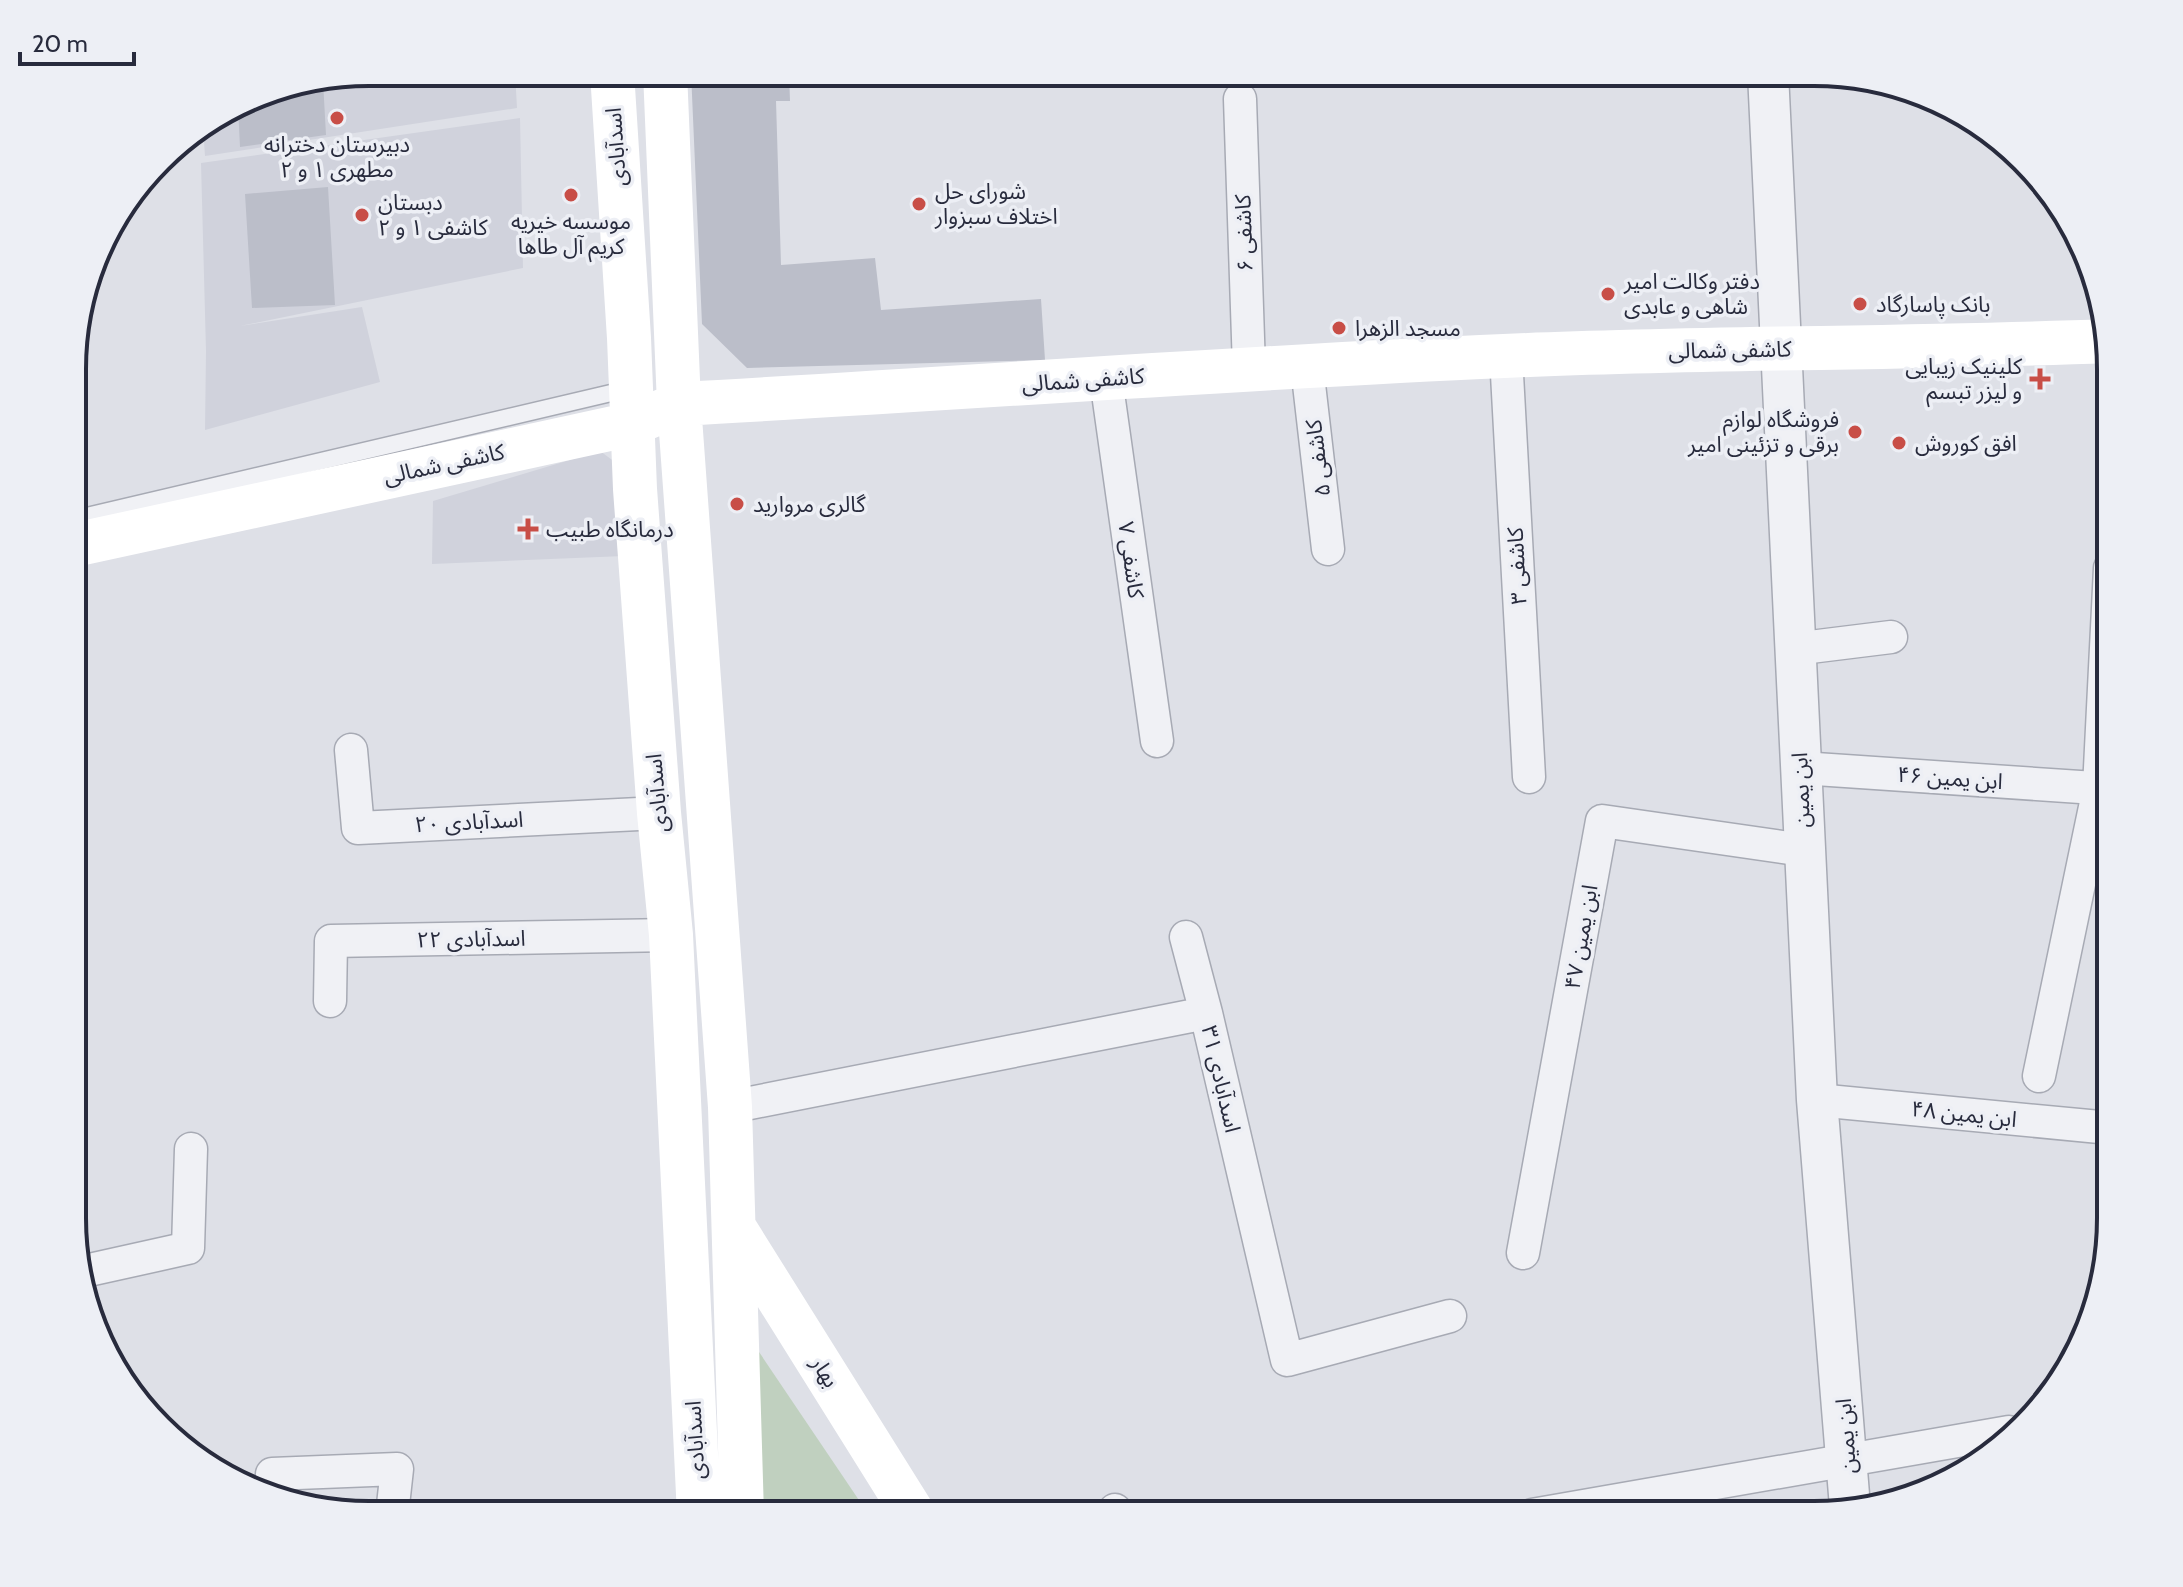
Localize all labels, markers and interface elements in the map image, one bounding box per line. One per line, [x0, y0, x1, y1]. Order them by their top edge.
scale bar [20, 16, 134, 66]
text: 20 m [32, 29, 88, 58]
street label: اسدآبادی [600, 107, 632, 187]
marker: دبیرستان دخترانه مطهری ۱ و ۲ [328, 109, 346, 127]
place label: دبیرستان دخترانه مطهری ۱ و ۲ [264, 131, 410, 183]
place label: شورای حل اختلاف سبزوار [934, 178, 1058, 230]
marker: موسسه خیریه کریم آل طاها [562, 186, 580, 204]
place label: دبستان کاشفی ۱ و ۲ [378, 189, 489, 241]
street label: کاشفی ۶ [1229, 193, 1259, 272]
marker: شورای حل اختلاف سبزوار [910, 195, 928, 213]
marker: دبستان کاشفی ۱ و ۲ [353, 206, 371, 224]
place label: موسسه خیریه کریم آل طاها [511, 208, 631, 263]
place label: دفتر وکالت امیر شاهی و عابدی [1623, 268, 1760, 320]
marker: دفتر وکالت امیر شاهی و عابدی [1599, 285, 1617, 303]
place label: بانک پاسارگاد [1876, 291, 1990, 319]
marker: بانک پاسارگاد [1851, 295, 1869, 313]
place label: مسجد الزهرا [1355, 315, 1461, 342]
marker: مسجد الزهرا [1330, 319, 1348, 337]
street label: کاشفی شمالی [1668, 335, 1793, 365]
place label: کلینیک زیبایی و لیزر تبسم [1905, 353, 2023, 408]
street label: کاشفی شمالی [1021, 362, 1146, 398]
marker: کلینیک زیبایی و لیزر تبسم [2029, 368, 2051, 390]
place label: فروشگاه لوازم برقی و تزئینی امیر [1687, 406, 1839, 458]
street label: کاشفی ۵ [1300, 417, 1336, 498]
marker: فروشگاه لوازم برقی و تزئینی امیر [1846, 423, 1864, 441]
place label: افق کوروش [1915, 430, 2017, 457]
marker: افق کوروش [1890, 434, 1908, 452]
street label: کاشفی شمالی [381, 438, 508, 490]
place label: گالری مروارید [753, 491, 867, 518]
marker: گالری مروارید [728, 495, 746, 513]
place label: درمانگاه طبیب [546, 516, 674, 543]
marker: درمانگاه طبیب [517, 518, 539, 540]
street label: کاشفی ۷ [1112, 520, 1150, 601]
street label: کاشفی ۳ [1501, 526, 1533, 605]
street label: ابن یمین [1786, 752, 1816, 828]
street label: اسدآبادی [640, 753, 674, 833]
street label: ابن یمین ۴۶ [1896, 761, 2004, 795]
street label: اسدآبادی ۲۰ [414, 806, 524, 838]
street label: ابن یمین ۴۷ [1559, 883, 1603, 991]
street label: اسدآبادی ۲۲ [416, 925, 526, 953]
street label: اسدآبادی ۳۱ [1196, 1023, 1246, 1135]
street label: ابن یمین ۴۸ [1910, 1095, 2018, 1133]
street label: بهار [805, 1351, 845, 1393]
street label: ابن یمین [1830, 1397, 1862, 1475]
street label: اسدآبادی [679, 1400, 711, 1480]

